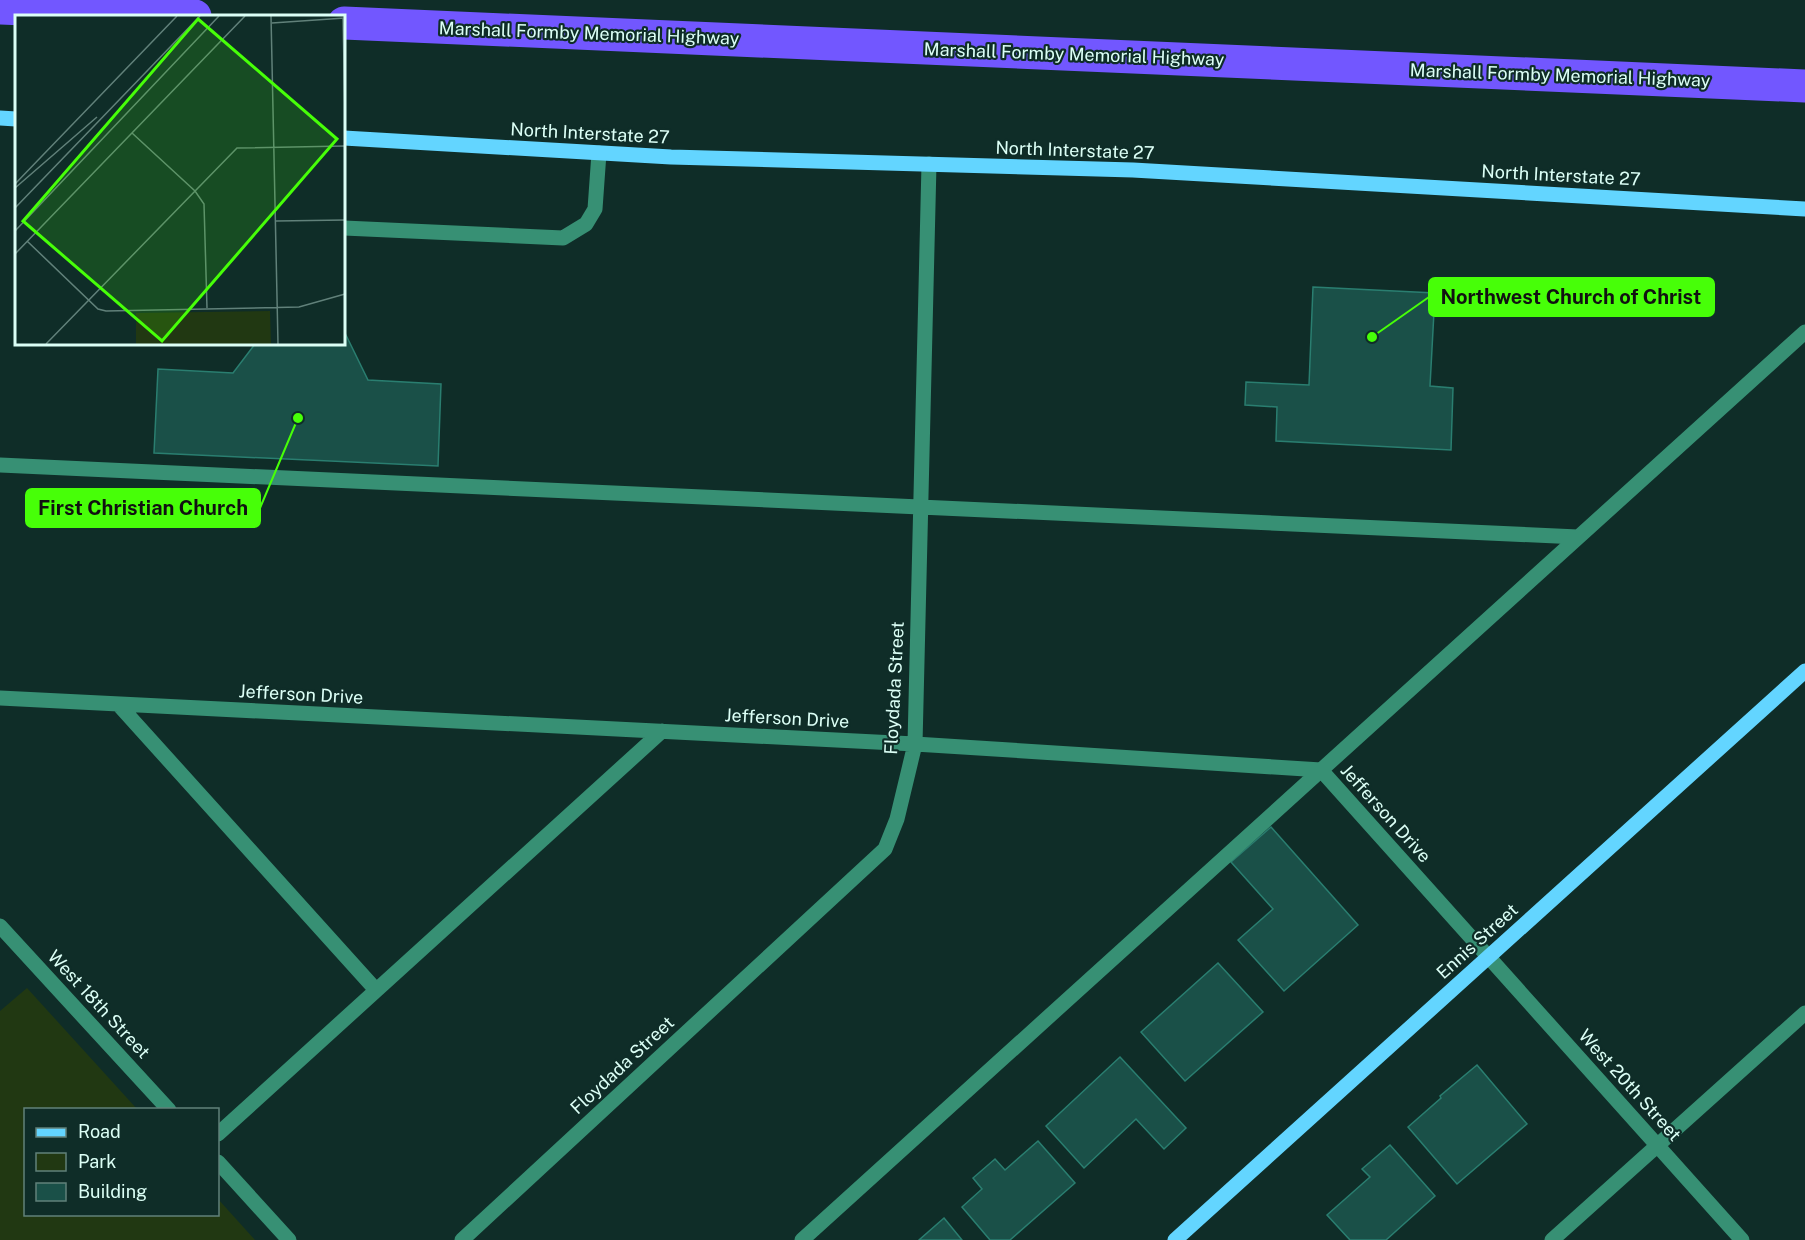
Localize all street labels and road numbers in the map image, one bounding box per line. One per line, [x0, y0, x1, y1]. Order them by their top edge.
street label: Marshall Formby Memorial Highway [438, 17, 740, 49]
street label: Marshall Formby Memorial Highway [923, 38, 1225, 70]
street label: Marshall Formby Memorial Highway [1409, 59, 1711, 91]
street label: North Interstate 27 [510, 118, 670, 148]
street label: North Interstate 27 [995, 137, 1155, 163]
street label: North Interstate 27 [1481, 160, 1641, 190]
street label: Floydada Street [880, 621, 908, 755]
street label: Jefferson Drive [238, 680, 364, 708]
street label: Jefferson Drive [724, 704, 850, 732]
street label: Jefferson Drive [1336, 760, 1436, 866]
street label: Ennis Street [1432, 899, 1522, 983]
street label: West 18th Street [44, 946, 154, 1062]
street label: Floydada Street [566, 1012, 678, 1118]
street label: West 20th Street [1574, 1025, 1686, 1145]

